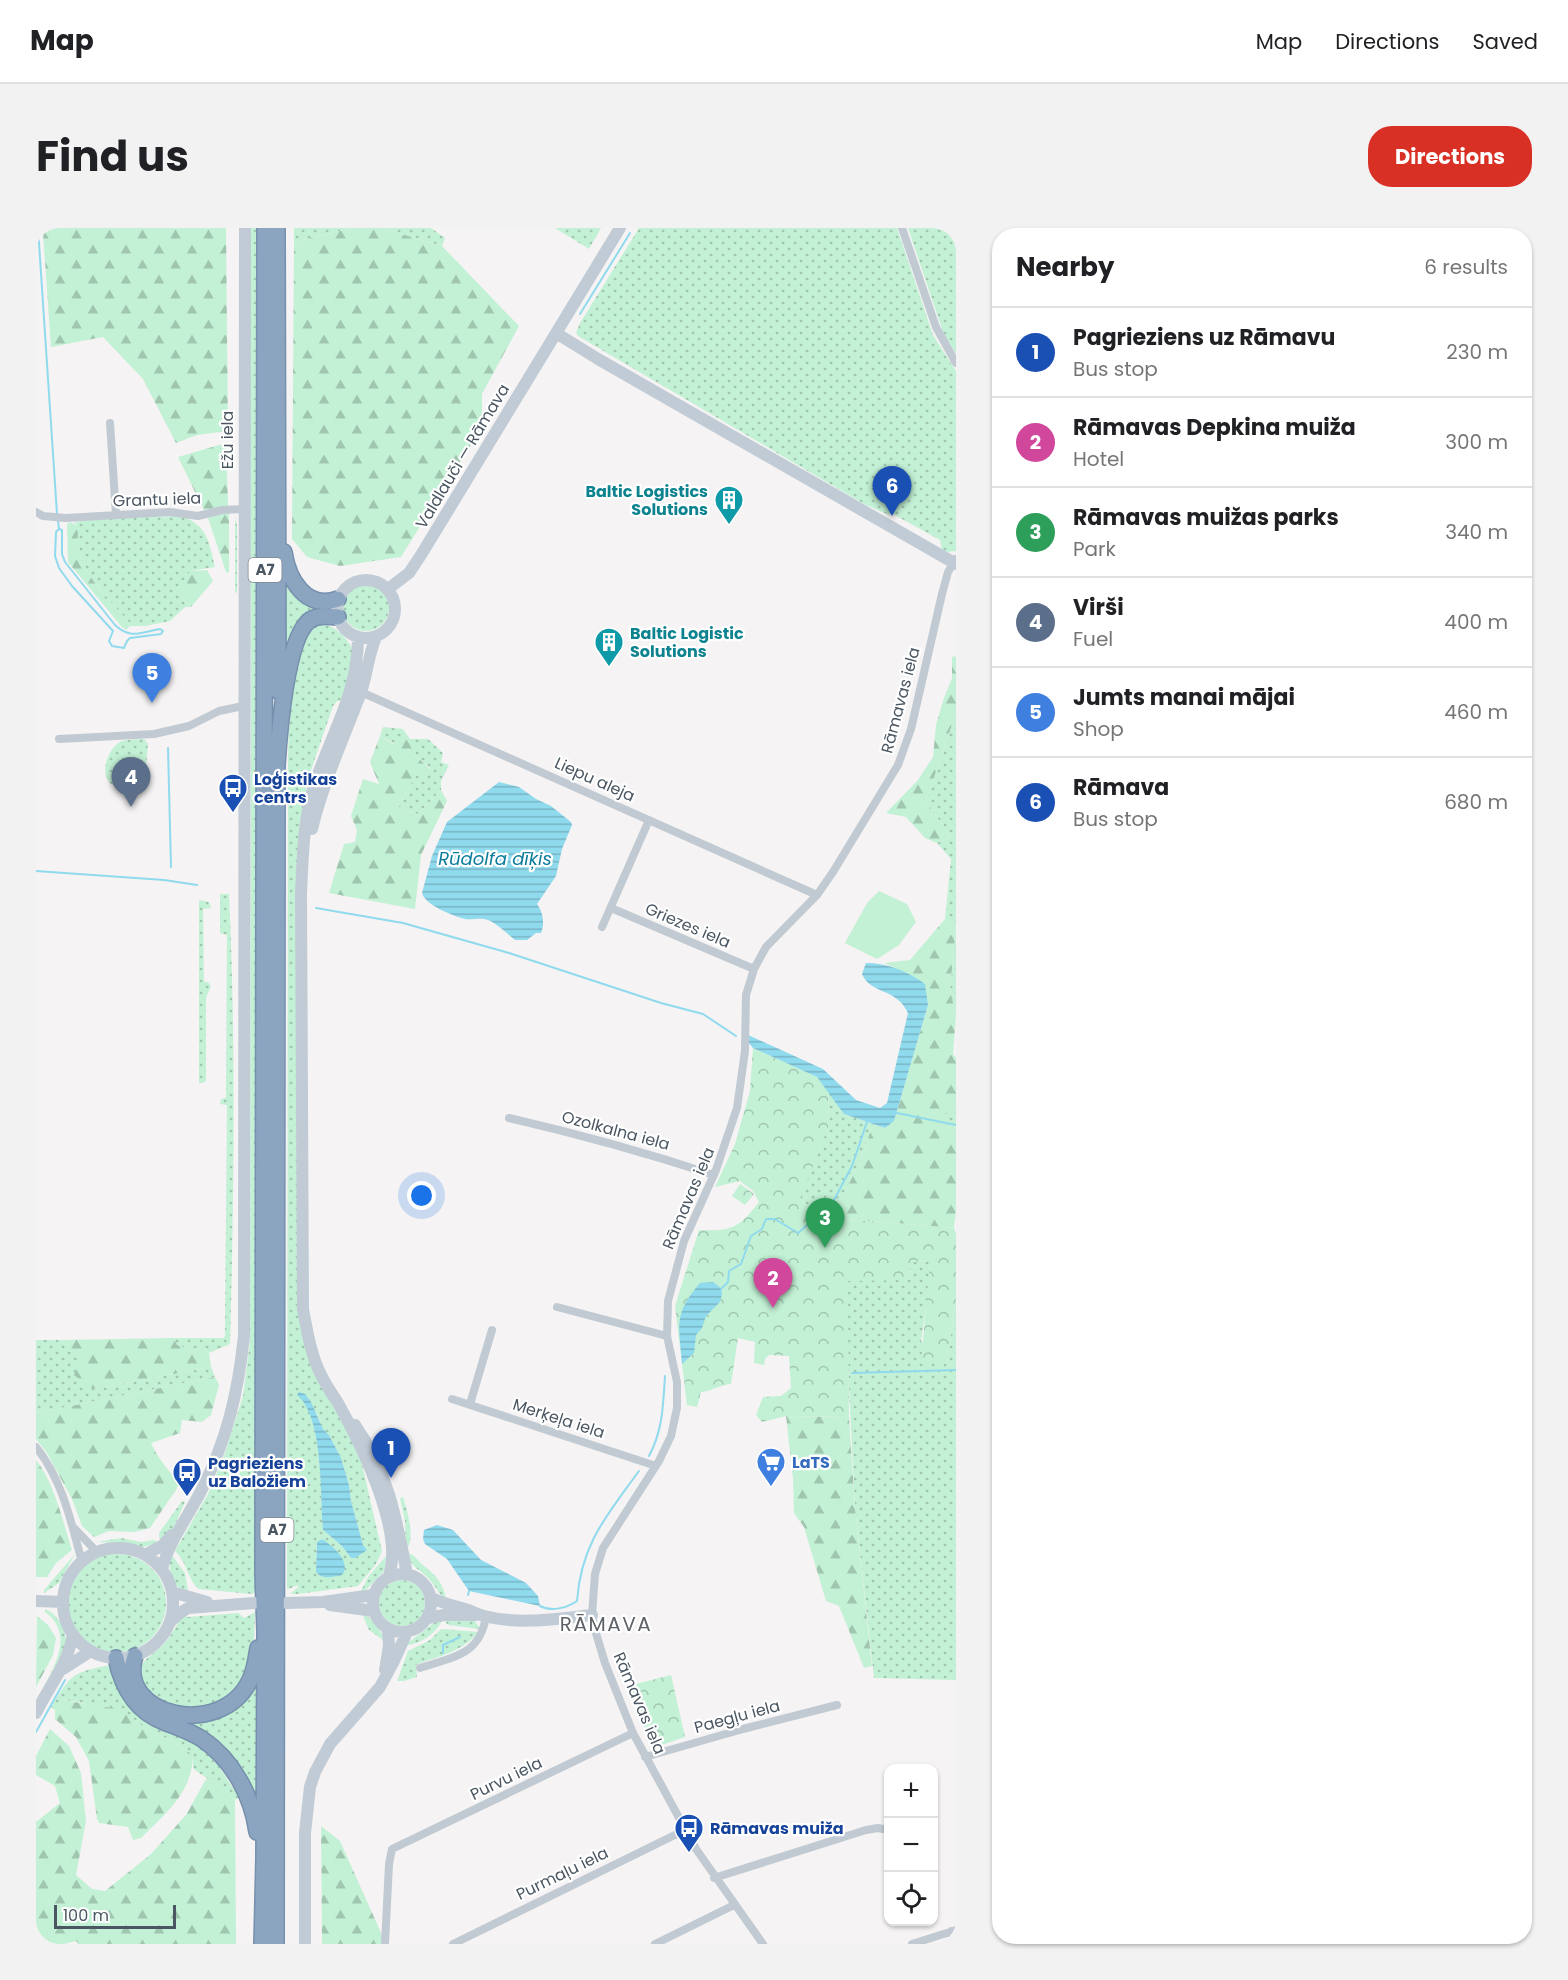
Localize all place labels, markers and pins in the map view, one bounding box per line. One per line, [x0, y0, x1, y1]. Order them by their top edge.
pin: 6 [872, 466, 912, 516]
place label: Baltic Logistics Solutions [585, 480, 708, 521]
building icon: Baltic Logistics Solutions [713, 484, 745, 526]
place label: Baltic Logistic Solutions [630, 622, 744, 663]
building icon: Baltic Logistic Solutions [593, 626, 625, 668]
pin: 5 [132, 654, 172, 703]
pin: 4 [112, 758, 151, 807]
place label: Loģistikas centrs [254, 768, 337, 809]
bus stop icon: Loģistikas centrs [217, 772, 249, 814]
pin: 3 [806, 1198, 844, 1248]
pin: 2 [754, 1258, 792, 1308]
pin: 1 [372, 1428, 410, 1478]
supermarket icon: LaTS [755, 1446, 787, 1488]
place label: LaTS [792, 1451, 830, 1474]
place label: Pagrieziens uz Baložiem [208, 1452, 306, 1493]
bus stop icon: Pagrieziens uz Baložiem [171, 1456, 203, 1498]
bus stop icon: Rāmavas muiža [673, 1812, 705, 1854]
place label: Rāmavas muiža [710, 1817, 844, 1840]

